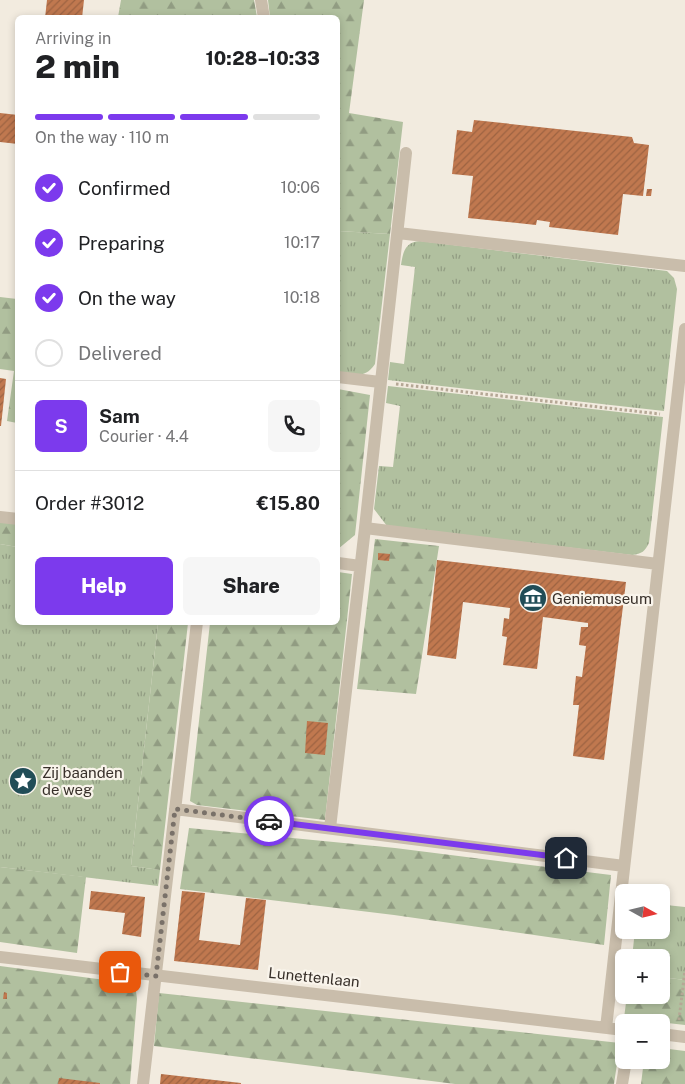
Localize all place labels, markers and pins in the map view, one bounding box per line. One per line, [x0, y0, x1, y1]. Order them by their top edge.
museum icon: Geniemuseum [518, 583, 548, 613]
place label: Geniemuseum [552, 590, 652, 607]
place label: Zij baanden de weg [42, 764, 123, 798]
place icon: Zij baanden de weg [8, 766, 38, 796]
pin [545, 837, 587, 879]
pin [99, 951, 141, 993]

